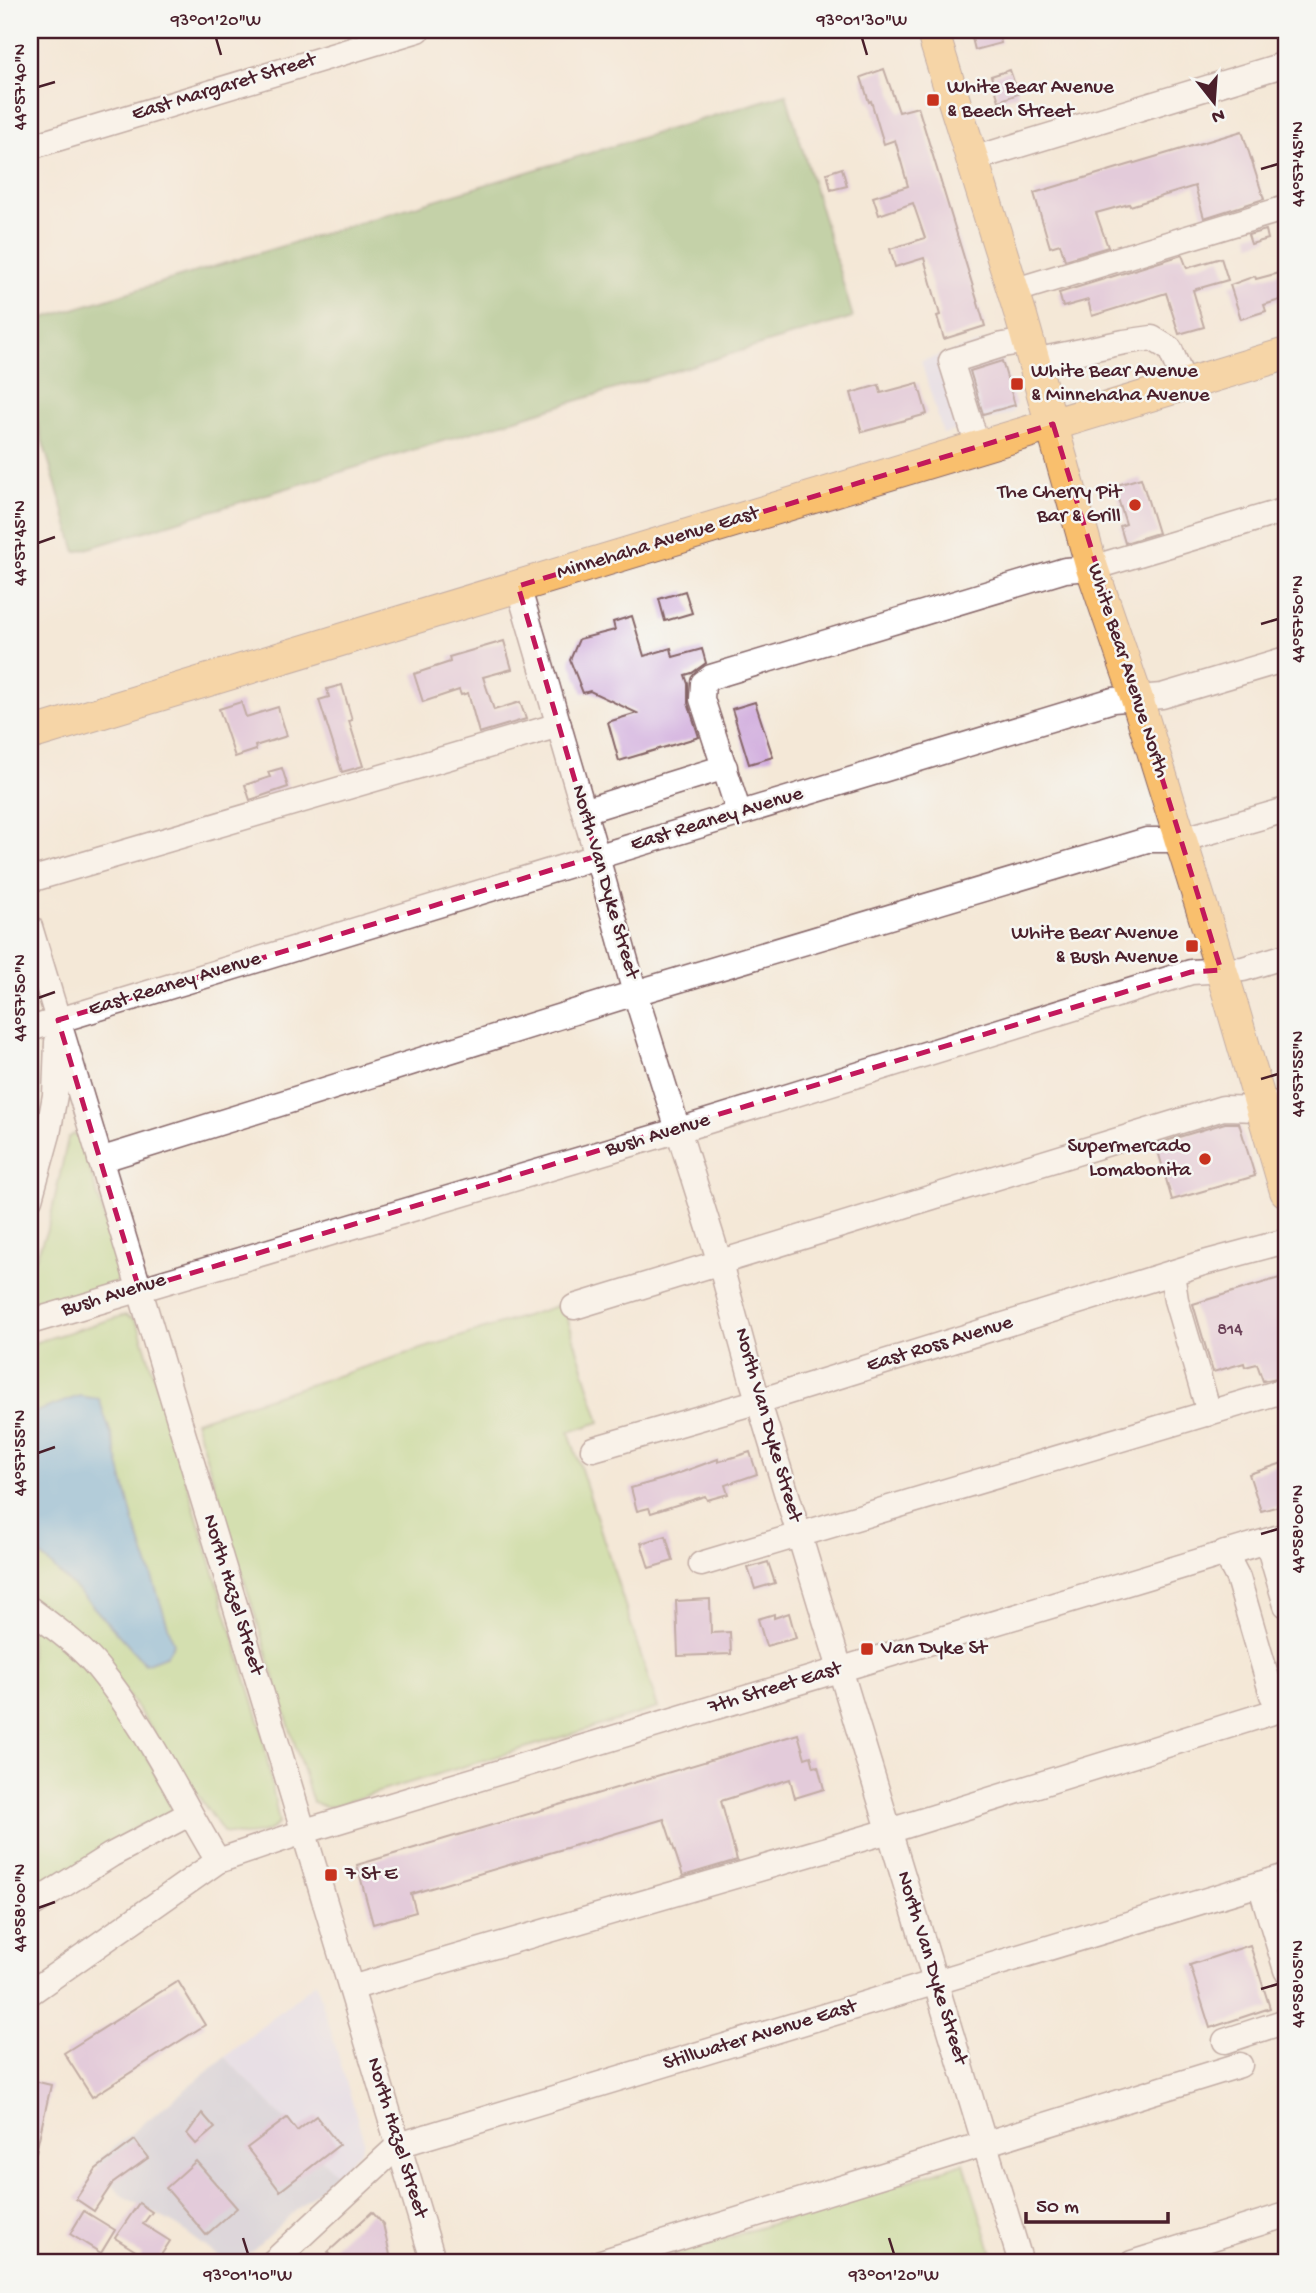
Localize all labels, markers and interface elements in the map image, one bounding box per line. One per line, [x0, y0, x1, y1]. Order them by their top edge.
text: 93°01'20"W [170, 11, 261, 32]
text: 93°01'30"W [816, 11, 907, 32]
text: 44°57'40"N [11, 44, 32, 130]
street label: East Margaret Street [129, 47, 321, 128]
north arrow [1180, 66, 1250, 136]
place label: White Bear Avenue & Beech Street [947, 76, 1115, 125]
marker: White Bear Avenue & Beech Street [925, 92, 941, 108]
text: N [1209, 102, 1227, 128]
text: 44°57'45"N [1289, 121, 1310, 207]
place label: White Bear Avenue & Minnehaha Avenue [1031, 360, 1211, 409]
marker: White Bear Avenue & Minnehaha Avenue [1009, 376, 1025, 392]
place label: The Cherry Pit Bar & Grill [996, 481, 1123, 530]
marker: The Cherry Pit Bar & Grill [1127, 497, 1143, 513]
text: 44°57'45"N [11, 500, 32, 586]
street label: Minnehaha Avenue East [554, 501, 764, 587]
street label: White Bear Avenue North [1081, 561, 1173, 781]
text: 44°57'50"N [1289, 575, 1310, 663]
street label: North Van Dyke Street [564, 782, 644, 984]
street label: East Reaney Avenue [628, 782, 807, 858]
place label: White Bear Avenue & Bush Avenue [1011, 922, 1179, 971]
marker: White Bear Avenue & Bush Avenue [1184, 938, 1200, 954]
street label: East Reaney Avenue [86, 947, 265, 1023]
text: 44°57'50"N [11, 954, 32, 1042]
text: 44°57'55"N [1289, 1031, 1310, 1117]
street label: Bush Avenue [602, 1108, 714, 1164]
place label: Supermercado Lomabonita [1068, 1135, 1192, 1184]
marker: Supermercado Lomabonita [1197, 1151, 1213, 1167]
street label: Bush Avenue [58, 1268, 170, 1324]
street label: East Ross Avenue [864, 1311, 1017, 1379]
house number: 814 [1217, 1320, 1243, 1341]
street label: North Van Dyke Street [727, 1325, 807, 1527]
text: 44°57'55"N [11, 1410, 32, 1496]
text: 44°58'00"N [1289, 1485, 1310, 1573]
street label: North Hazel Street [196, 1512, 269, 1680]
place label: Van Dyke St [880, 1637, 989, 1662]
marker: Van Dyke St [859, 1641, 875, 1657]
street label: 7th Street East [705, 1656, 847, 1721]
place label: 7 St E [344, 1863, 398, 1888]
text: 44°58'00"N [11, 1864, 32, 1952]
marker: 7 St E [323, 1867, 339, 1883]
street label: North Van Dyke Street [890, 1869, 973, 2070]
text: 44°58'05"N [1289, 1940, 1310, 2028]
street label: Stillwater Avenue East [660, 1994, 862, 2077]
street label: North Hazel Street [360, 2055, 433, 2223]
scale bar [1026, 2181, 1167, 2225]
text: 50 m [1036, 2196, 1079, 2221]
text: 93°01'10"W [203, 2266, 292, 2287]
text: 93°01'20"W [848, 2266, 939, 2287]

